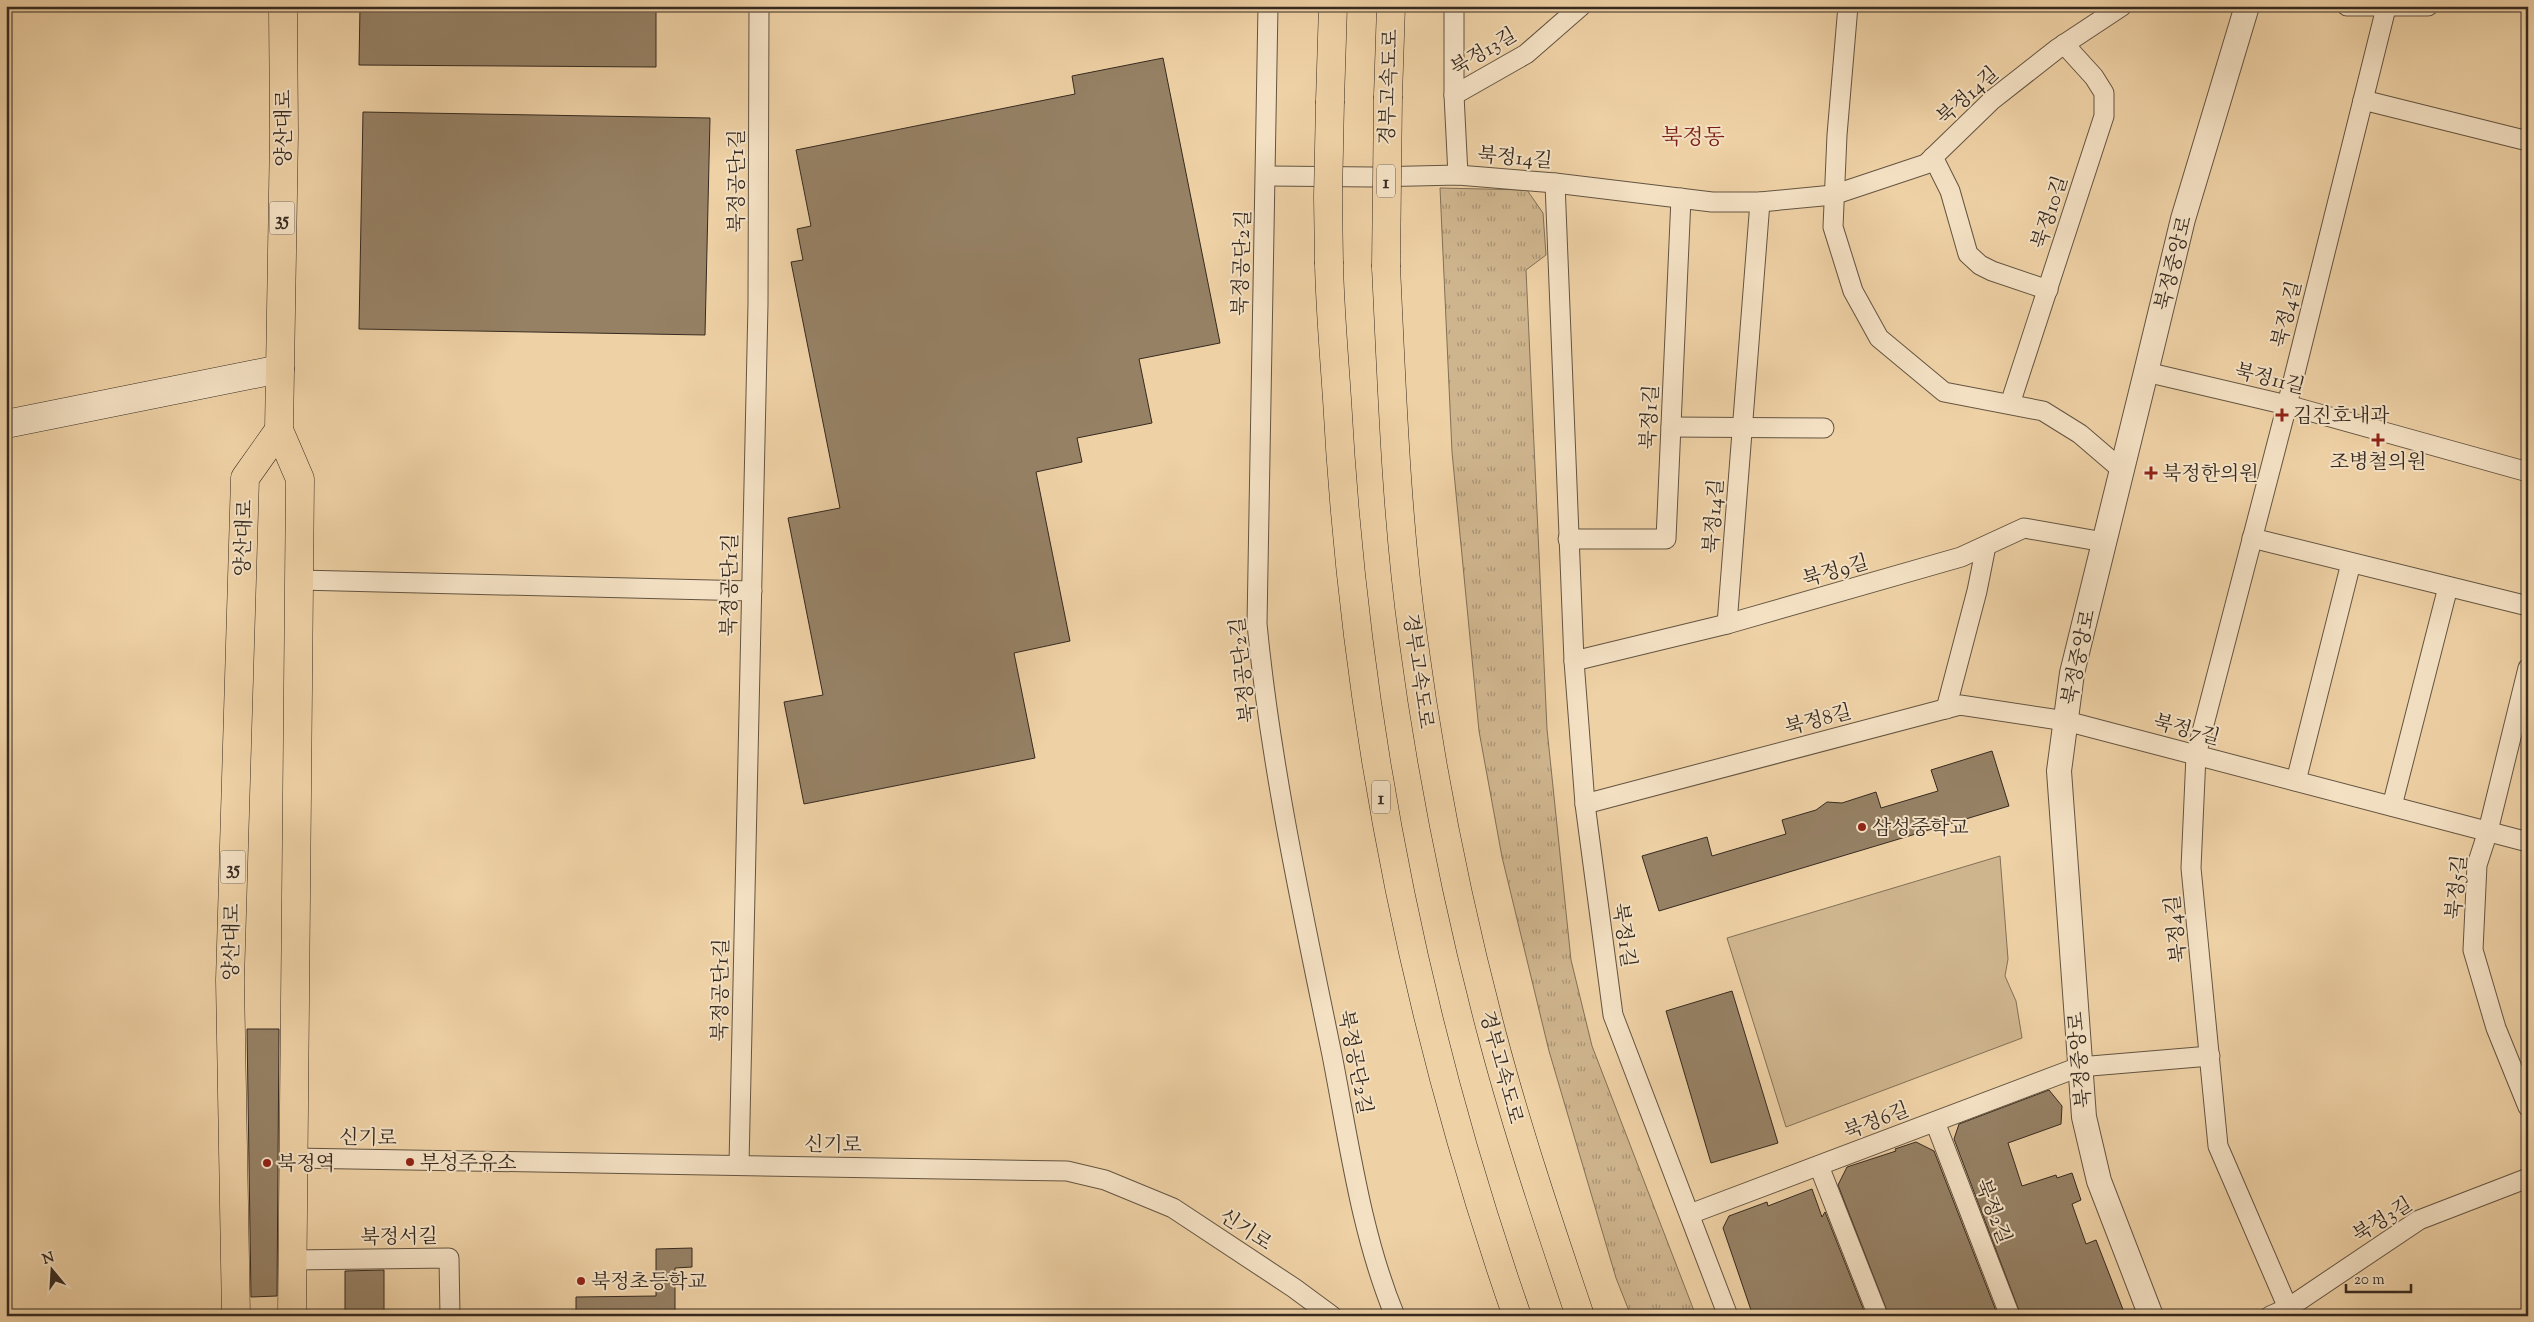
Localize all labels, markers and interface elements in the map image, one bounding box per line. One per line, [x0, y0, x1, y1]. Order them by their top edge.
street label: 북정13길 [1446, 22, 1523, 84]
street label: 경부고속도로 [1374, 29, 1407, 146]
street label: 북정14길 [1931, 61, 2006, 133]
street label: 양산대로 [271, 89, 300, 167]
district label: 북정동 [1661, 123, 1725, 155]
street label: 북정공단1길 [724, 129, 753, 233]
street label: 북정14길 [1476, 142, 1553, 177]
road number: 1 [1377, 165, 1395, 198]
street label: 북정10길 [2026, 173, 2077, 253]
road number: 35 [270, 202, 294, 234]
street label: 북정공단2길 [1227, 210, 1260, 317]
street label: 북정중앙로 [2150, 213, 2201, 314]
street label: 북정4길 [2266, 278, 2311, 351]
street label: 북정11길 [2231, 358, 2308, 403]
street label: 북정1길 [1635, 384, 1668, 450]
place label: 김진호내과 [2293, 403, 2390, 432]
marker: 김진호내과 [2275, 408, 2289, 422]
marker: 조병철의원 [2371, 433, 2385, 447]
place label: 조병철의원 [2330, 449, 2426, 478]
place label: 북정한의원 [2162, 461, 2259, 490]
marker: 북정한의원 [2144, 466, 2158, 480]
street label: 북정14길 [1698, 478, 1733, 555]
street label: 양산대로 [230, 499, 261, 577]
street label: 북정공단1길 [716, 533, 747, 637]
street label: 북정9길 [1799, 549, 1872, 596]
street label: 북정중앙로 [2056, 607, 2105, 708]
street label: 경부고속도로 [1394, 612, 1439, 731]
street label: 북정공단2길 [1225, 616, 1264, 724]
street label: 북정8길 [1782, 699, 1855, 744]
street label: 북정7길 [2150, 709, 2223, 754]
road number: 1 [1372, 780, 1390, 814]
place label: 삼성중학교 [1872, 815, 1969, 844]
marker: 삼성중학교 [1856, 821, 1868, 833]
road number: 35 [220, 850, 246, 884]
street label: 북정5길 [2441, 854, 2476, 921]
street label: 북정4길 [2160, 893, 2195, 964]
street label: 북정1길 [1604, 901, 1641, 969]
street label: 양산대로 [218, 903, 249, 981]
street label: 북정공단1길 [707, 938, 738, 1042]
street label: 북정공단2길 [1329, 1008, 1378, 1117]
street label: 경부고속도로 [1471, 1008, 1529, 1127]
street label: 북정중앙로 [2063, 1010, 2100, 1109]
street label: 북정6길 [1840, 1097, 1914, 1148]
street label: 신기로 [339, 1124, 397, 1155]
street label: 신기로 [804, 1131, 862, 1162]
place label: 부성주유소 [420, 1150, 517, 1179]
place label: 북정역 [277, 1151, 335, 1180]
marker: 부성주유소 [404, 1156, 416, 1168]
marker: 북정역 [261, 1157, 273, 1169]
street label: 북정2길 [1966, 1175, 2017, 1249]
street label: 북정3길 [2348, 1191, 2419, 1251]
street label: 신기로 [1212, 1203, 1277, 1259]
street label: 북정서길 [360, 1223, 438, 1254]
north arrow [28, 1244, 78, 1294]
text: N [40, 1248, 57, 1271]
scale bar [2346, 1262, 2412, 1294]
place label: 북정초등학교 [591, 1269, 708, 1298]
text: 20 m [2354, 1270, 2385, 1291]
marker: 북정초등학교 [575, 1275, 587, 1287]

